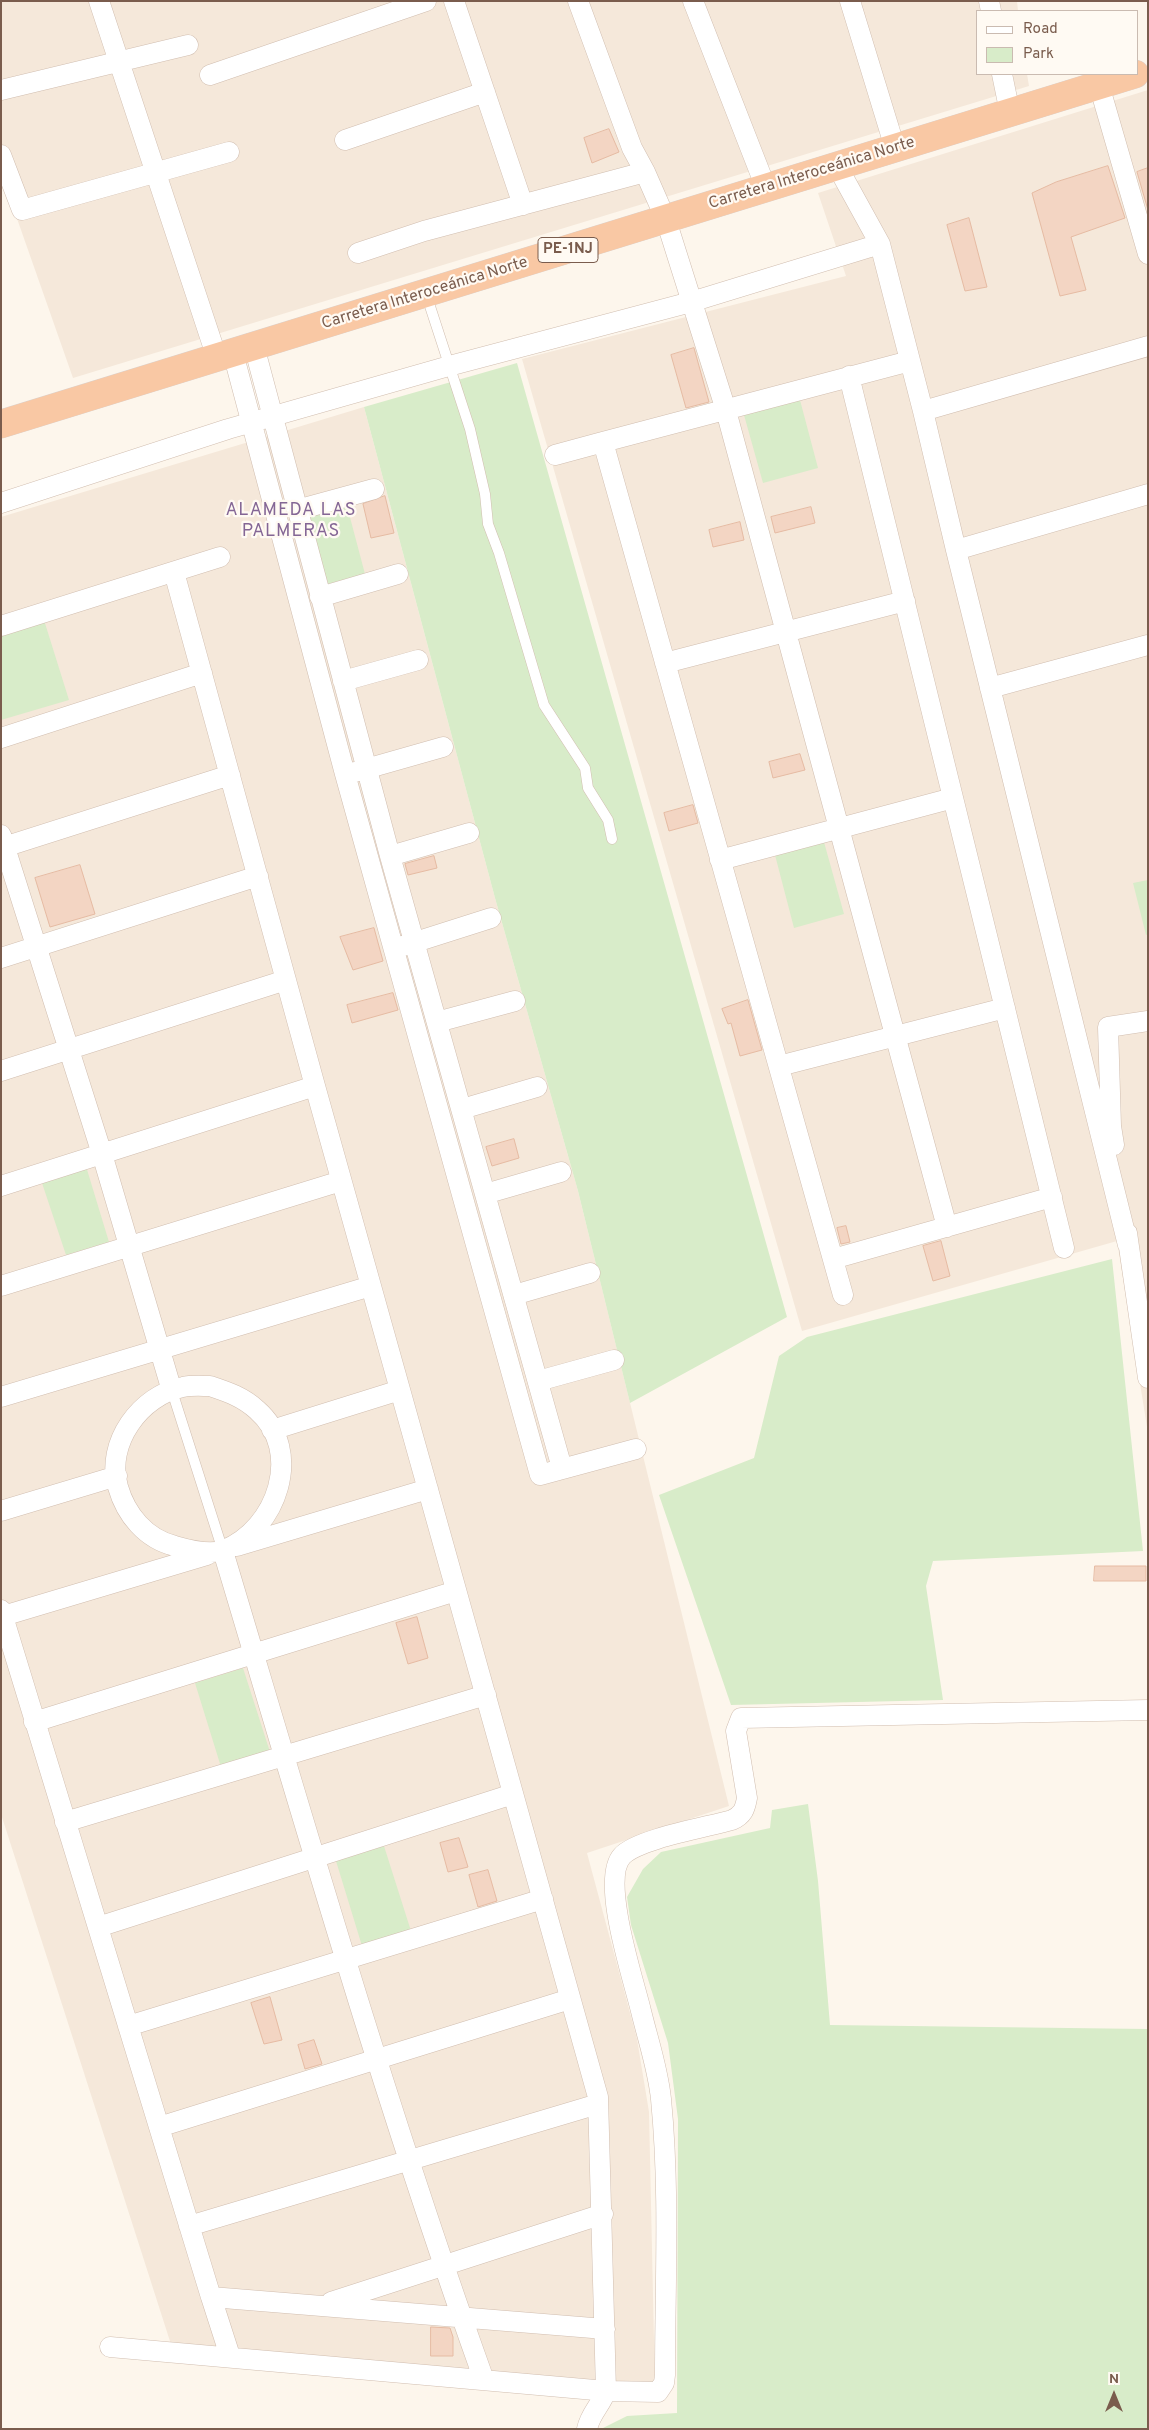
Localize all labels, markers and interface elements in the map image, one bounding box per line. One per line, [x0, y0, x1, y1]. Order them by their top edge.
legend [976, 10, 1139, 75]
text: Road [1023, 20, 1058, 39]
text: Park [1023, 45, 1054, 64]
street label: Carretera Interoceánica Norte [707, 133, 917, 215]
road number: PE-1NJ [538, 238, 598, 262]
street label: Carretera Interoceánica Norte [320, 253, 530, 335]
district label: ALAMEDA LAS PALMERAS [224, 500, 358, 542]
north arrow [1089, 2370, 1139, 2420]
text: N [1109, 2371, 1119, 2388]

